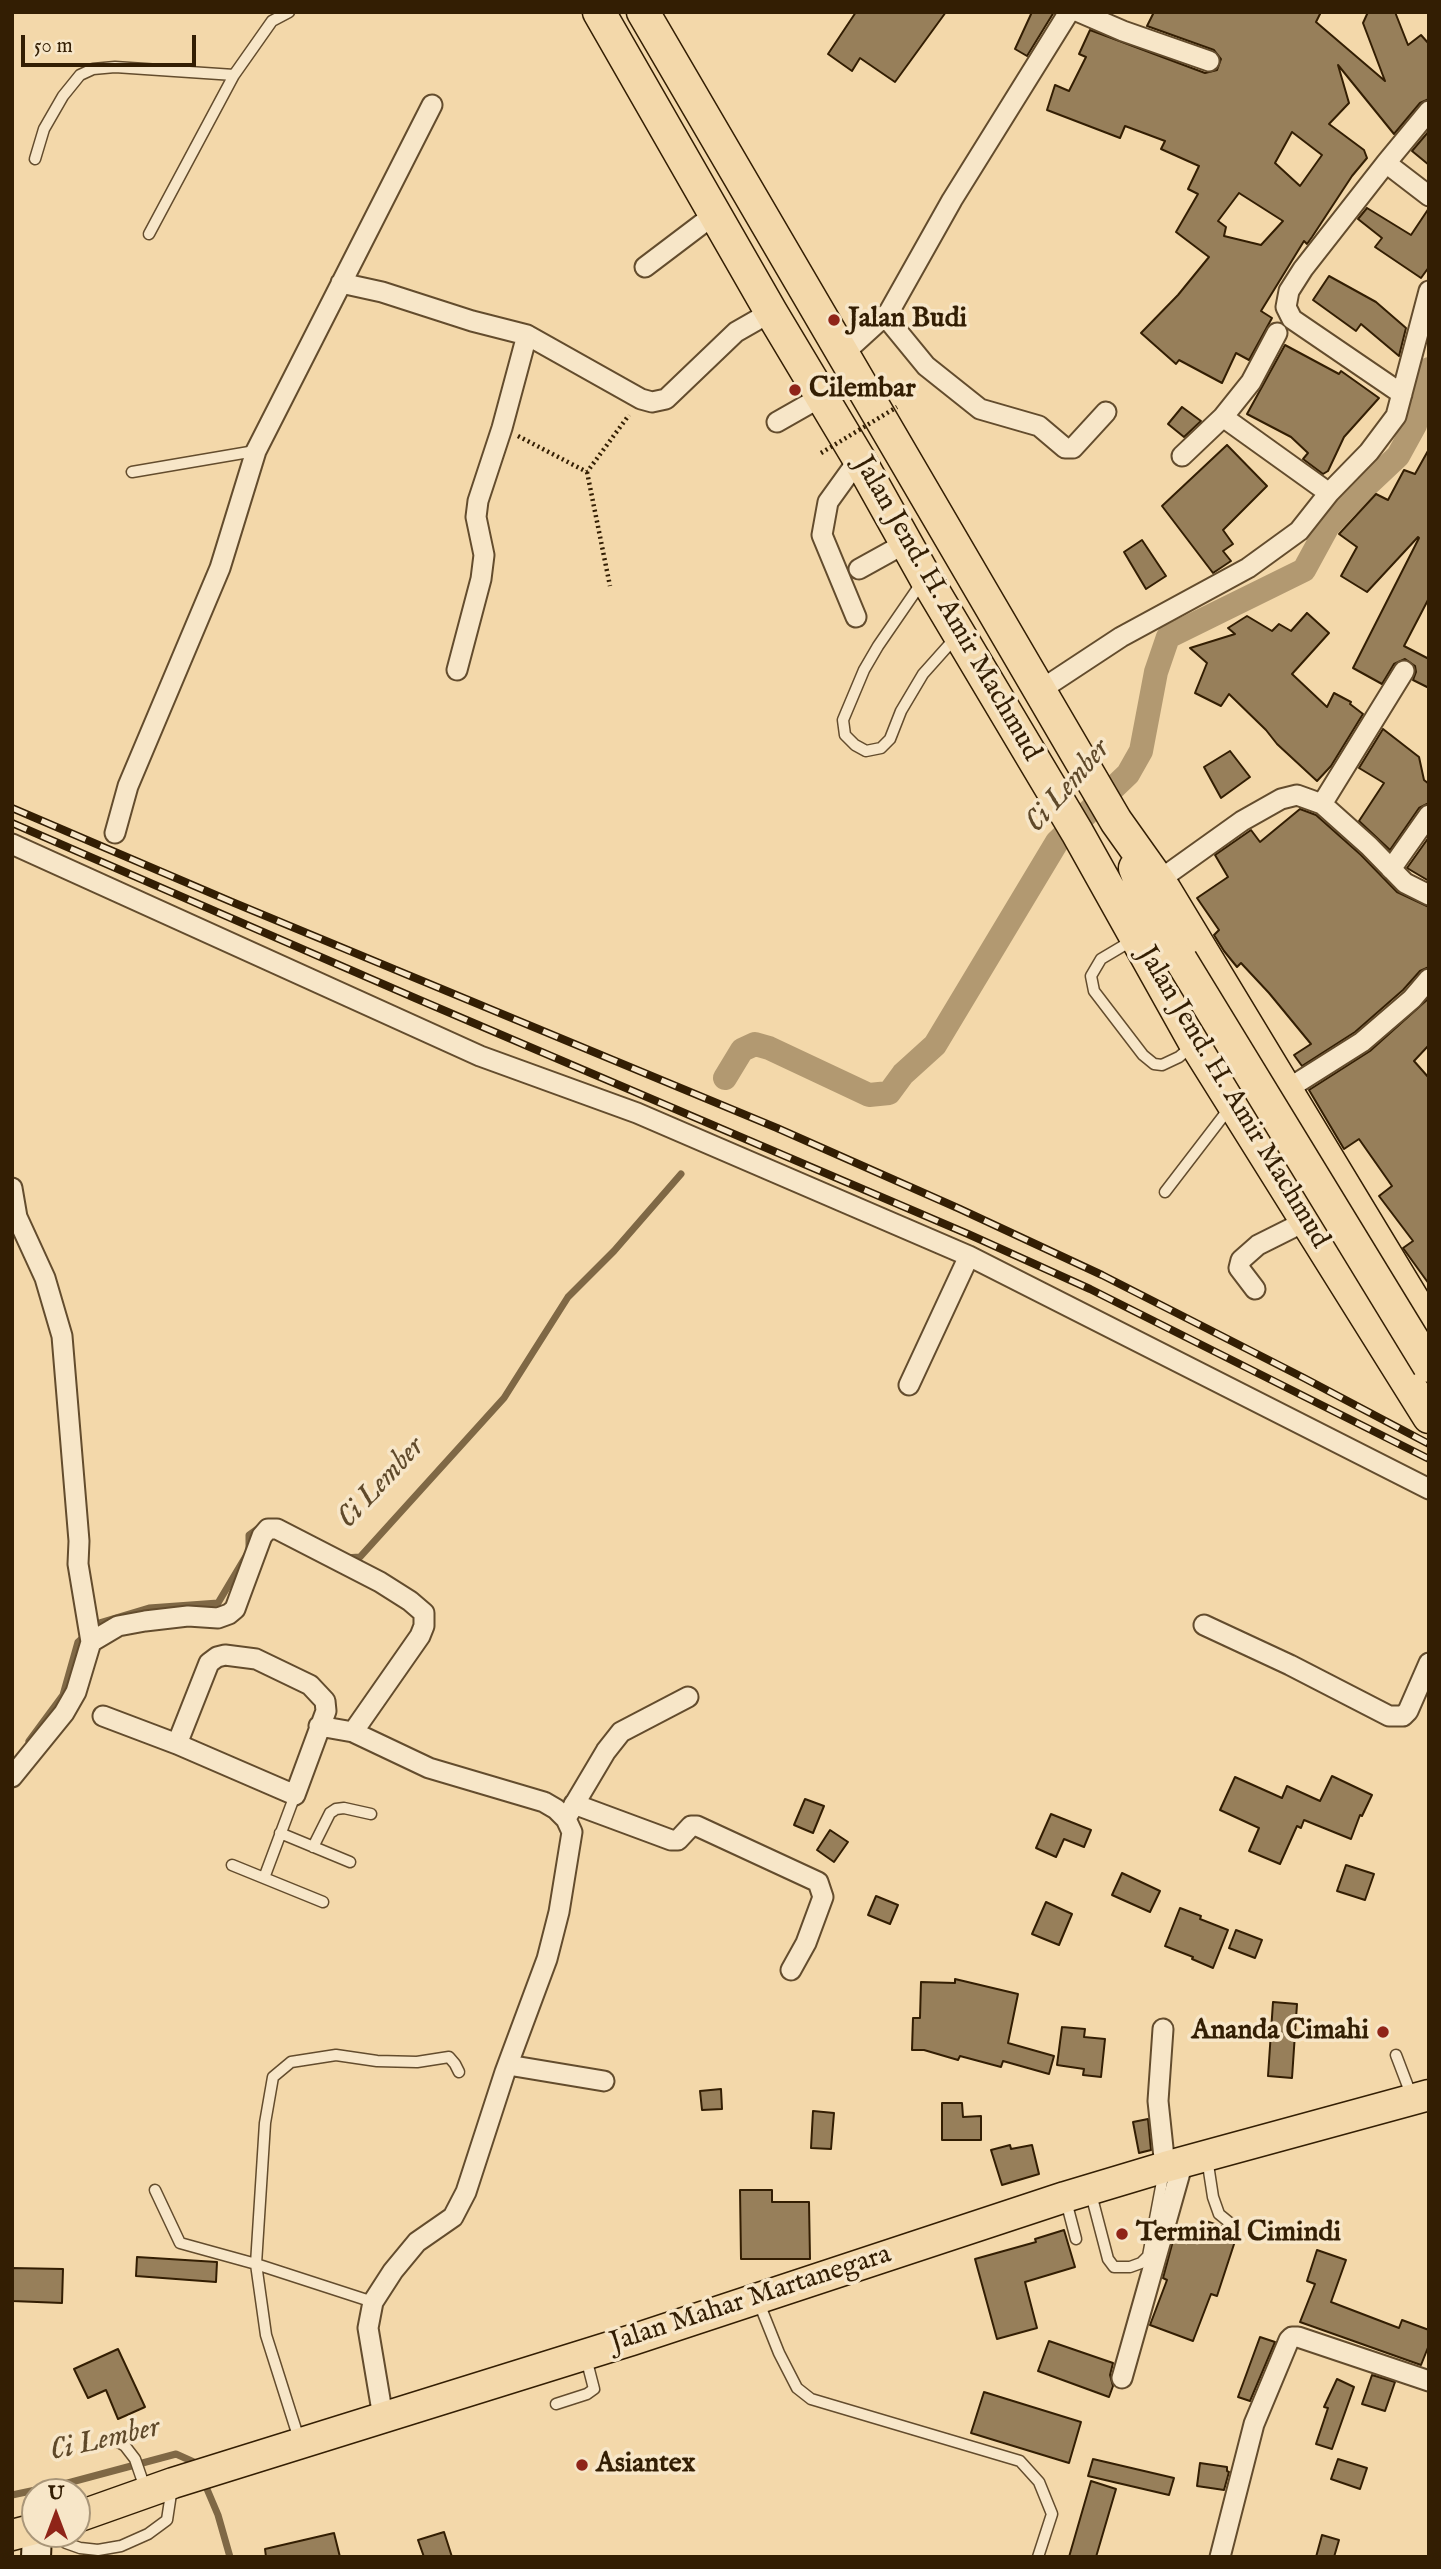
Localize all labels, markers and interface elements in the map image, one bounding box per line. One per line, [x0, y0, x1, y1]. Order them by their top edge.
scale bar [24, 21, 200, 65]
text: 50 m [34, 33, 73, 60]
place label: Jalan Budi [848, 303, 967, 337]
marker: Jalan Budi [826, 312, 842, 328]
place label: Cilembar [809, 373, 916, 407]
marker: Cilembar [787, 382, 803, 398]
street label: Jalan Jend. H. Amir Machmud [845, 451, 1047, 767]
water label: Ci Lember [1019, 733, 1119, 841]
street label: Jalan Jend. H. Amir Machmud [1128, 941, 1336, 1255]
water label: Ci Lember [331, 1431, 433, 1537]
place label: Ananda Cimahi [1191, 2015, 1369, 2049]
marker: Ananda Cimahi [1375, 2024, 1391, 2040]
place label: Terminal Cimindi [1136, 2217, 1341, 2251]
marker: Terminal Cimindi [1114, 2226, 1130, 2242]
street label: Jalan Mahar Martanegara [606, 2239, 896, 2361]
water label: Ci Lember [47, 2411, 163, 2471]
place label: Asiantex [596, 2448, 695, 2482]
marker: Asiantex [574, 2457, 590, 2473]
north arrow [21, 2478, 91, 2548]
text: U [48, 2482, 64, 2506]

